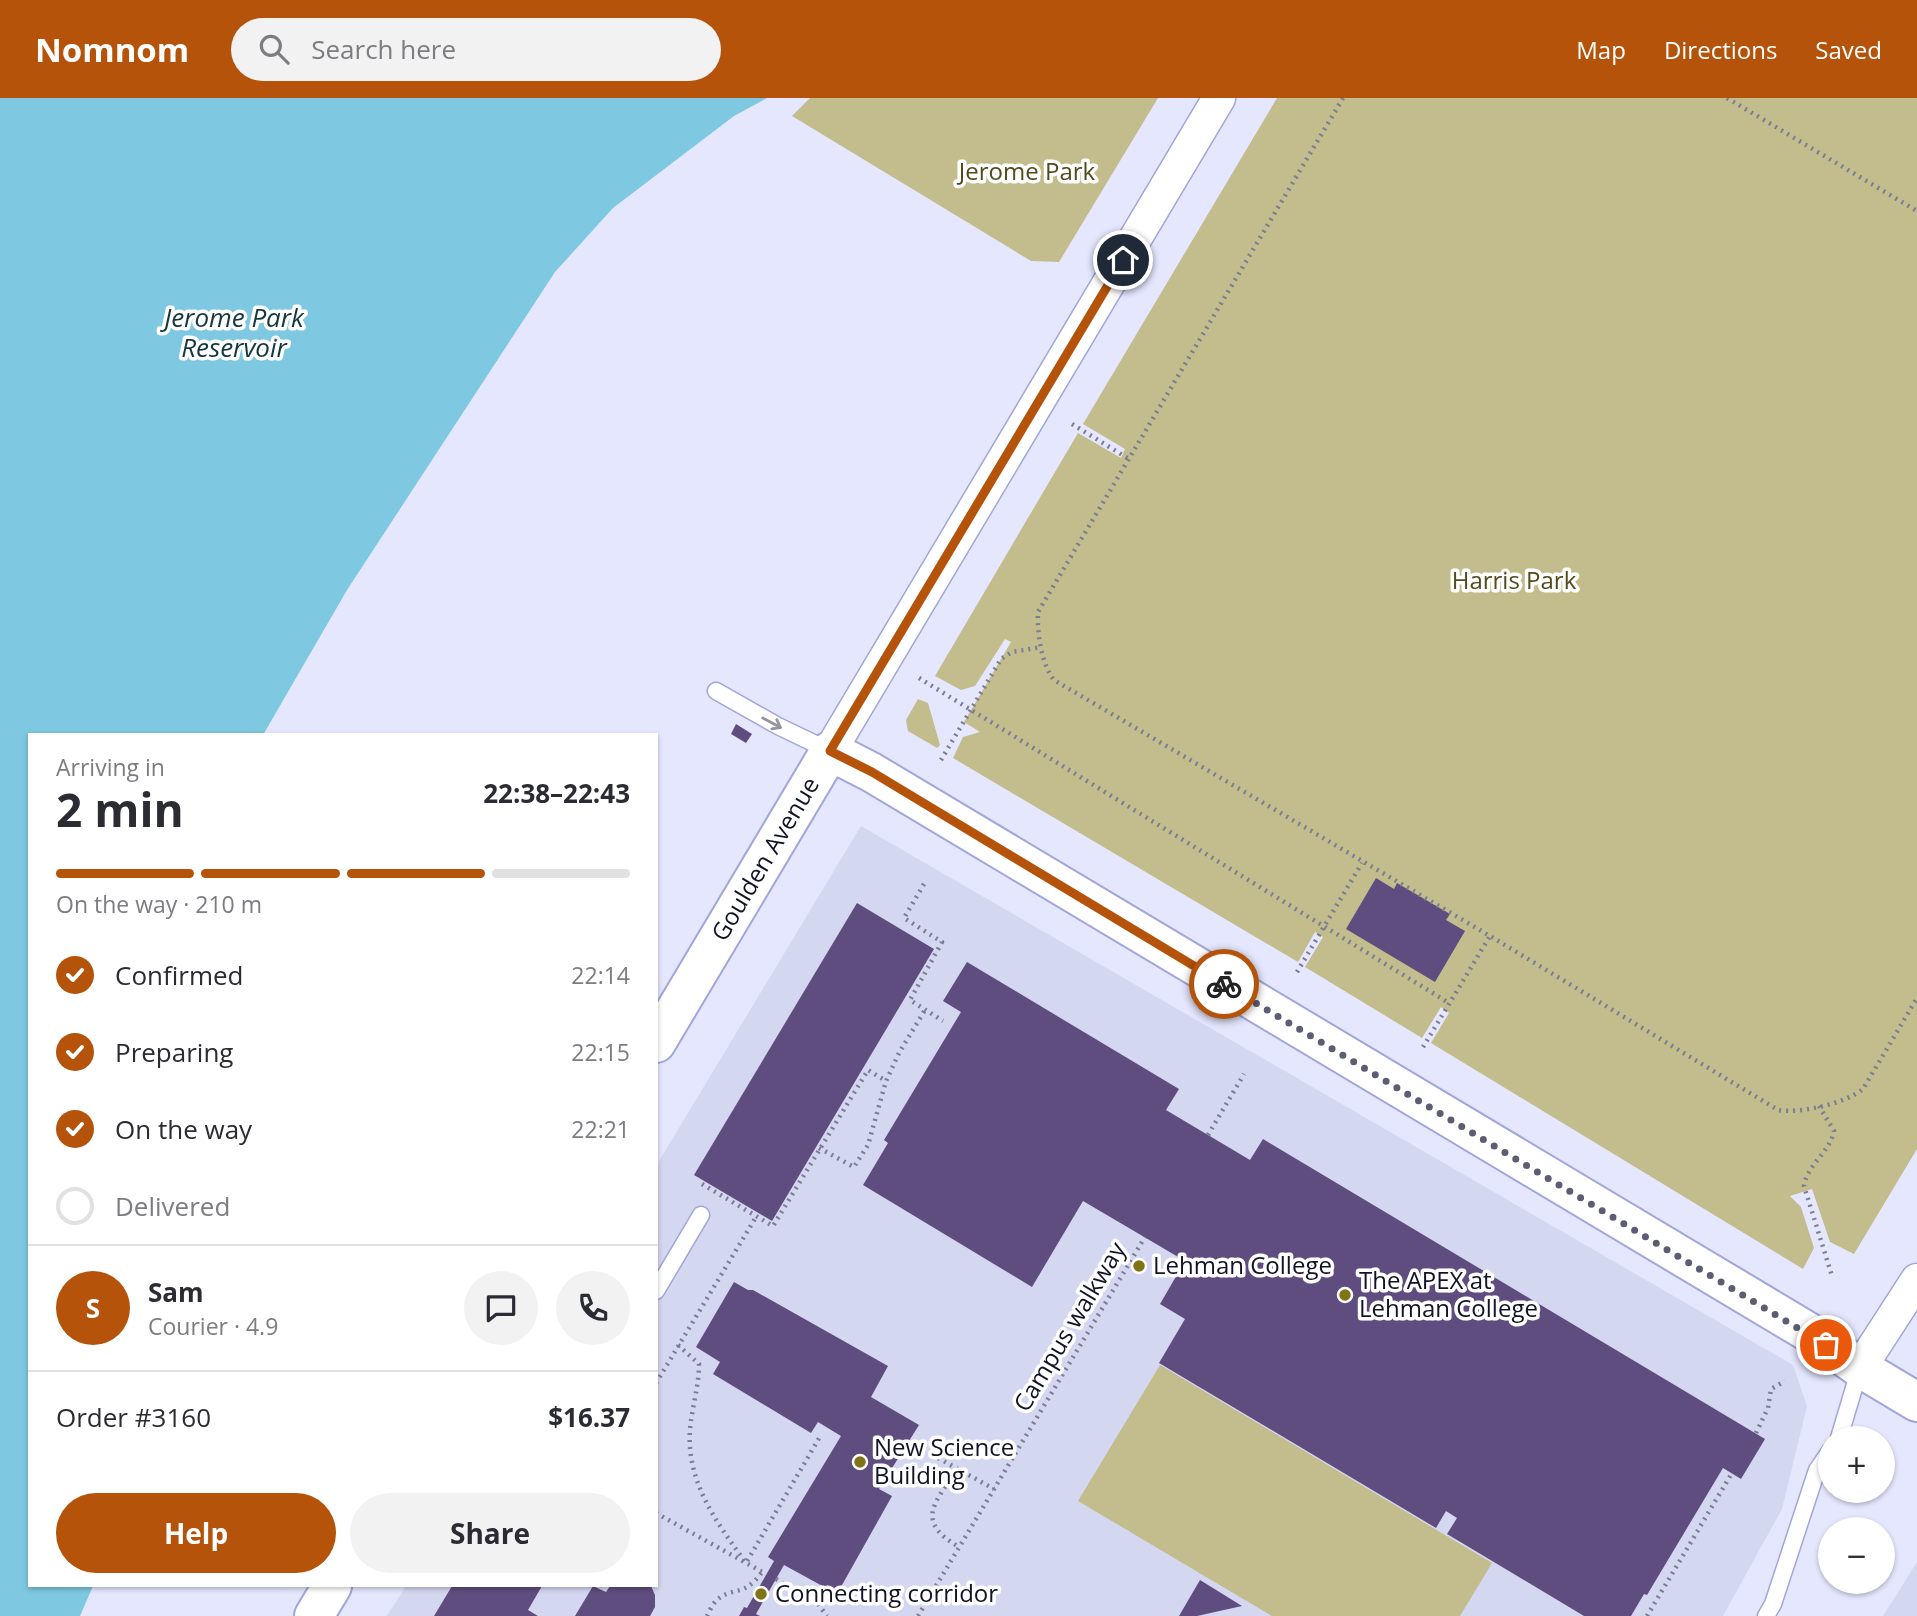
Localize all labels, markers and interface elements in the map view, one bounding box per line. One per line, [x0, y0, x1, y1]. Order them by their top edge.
search box [231, 18, 721, 81]
text: Nomnom [35, 27, 189, 72]
icon: search [255, 30, 293, 68]
text: Search here [311, 31, 456, 67]
text: Map [1576, 33, 1626, 66]
text: Directions [1664, 33, 1777, 66]
text: Saved [1815, 33, 1882, 66]
park label: Jerome Park [957, 154, 1096, 187]
pin [1093, 230, 1153, 290]
icon: home [1104, 241, 1142, 279]
water label: Jerome Park Reservoir [159, 299, 305, 365]
park label: Harris Park [1452, 563, 1577, 596]
one-way arrow [762, 716, 782, 730]
text: Arriving in [56, 751, 165, 783]
street label: Goulden Avenue [703, 770, 826, 946]
text: 22:38–22:43 [483, 775, 630, 811]
text: 2 min [56, 778, 184, 840]
text: On the way · 210 m [56, 888, 262, 920]
courier [1189, 949, 1259, 1019]
icon: check [56, 956, 94, 994]
text: Confirmed [115, 957, 243, 993]
text: 22:14 [571, 959, 630, 991]
icon: bike [1205, 965, 1243, 1003]
icon: check [56, 1033, 94, 1071]
text: Preparing [115, 1034, 233, 1070]
text: 22:15 [571, 1036, 630, 1068]
icon: check [56, 1110, 94, 1148]
text: On the way [115, 1111, 252, 1147]
text: 22:21 [571, 1113, 630, 1145]
text: Delivered [115, 1188, 230, 1224]
street label: Campus walkway [1005, 1234, 1133, 1417]
place label: Lehman College [1153, 1248, 1332, 1281]
marker: Lehman College [1131, 1258, 1147, 1274]
place label: The APEX at Lehman College [1359, 1263, 1538, 1324]
button: chat [464, 1271, 538, 1345]
button: phone [556, 1271, 630, 1345]
text: Sam [148, 1274, 204, 1310]
marker: The APEX at Lehman College [1337, 1287, 1353, 1303]
text: S [86, 1290, 100, 1326]
text: Courier · 4.9 [148, 1310, 278, 1342]
pin [1796, 1315, 1856, 1375]
icon: bag [1807, 1326, 1845, 1364]
text: Order #3160 [56, 1399, 211, 1435]
text: $16.37 [548, 1399, 630, 1435]
map controls [1818, 1426, 1895, 1594]
button: + [1818, 1426, 1895, 1503]
place label: New Science Building [874, 1430, 1014, 1491]
marker: New Science Building [852, 1454, 868, 1470]
button: Help [56, 1493, 336, 1573]
button: Share [350, 1493, 630, 1573]
button: − [1818, 1517, 1895, 1594]
place label: Connecting corridor [775, 1576, 998, 1609]
marker: Connecting corridor [753, 1586, 769, 1602]

